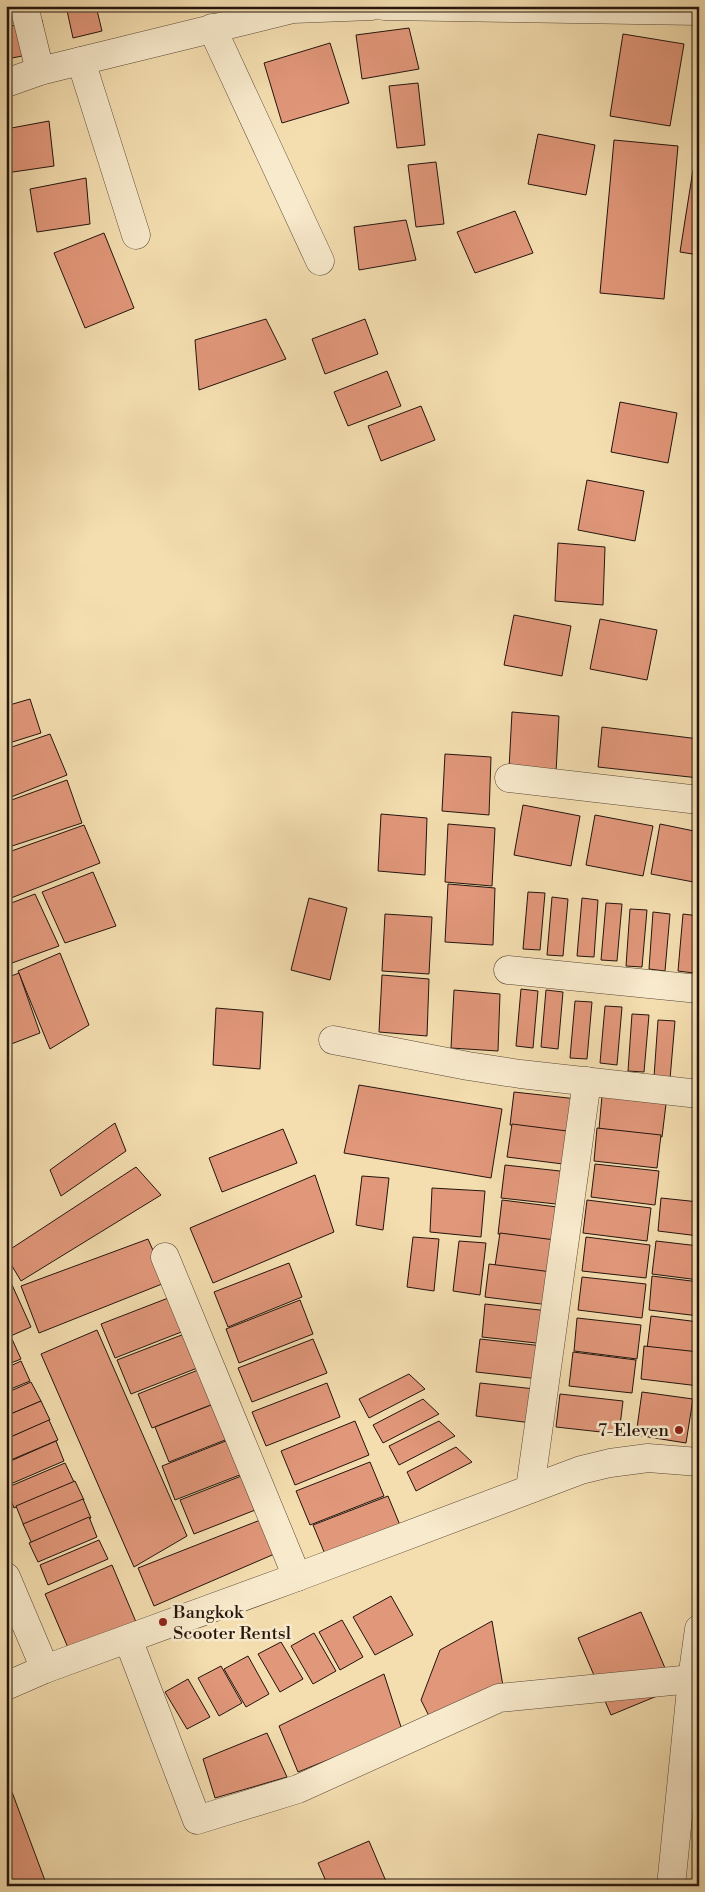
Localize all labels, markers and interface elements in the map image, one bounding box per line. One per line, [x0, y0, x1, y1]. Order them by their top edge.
place label: 7-Eleven [598, 1419, 669, 1442]
marker: 7-Eleven [673, 1424, 685, 1436]
place label: Bangkok Scooter Rentsl [172, 1601, 292, 1645]
marker: Bangkok Scooter Rentsl [157, 1616, 169, 1628]

